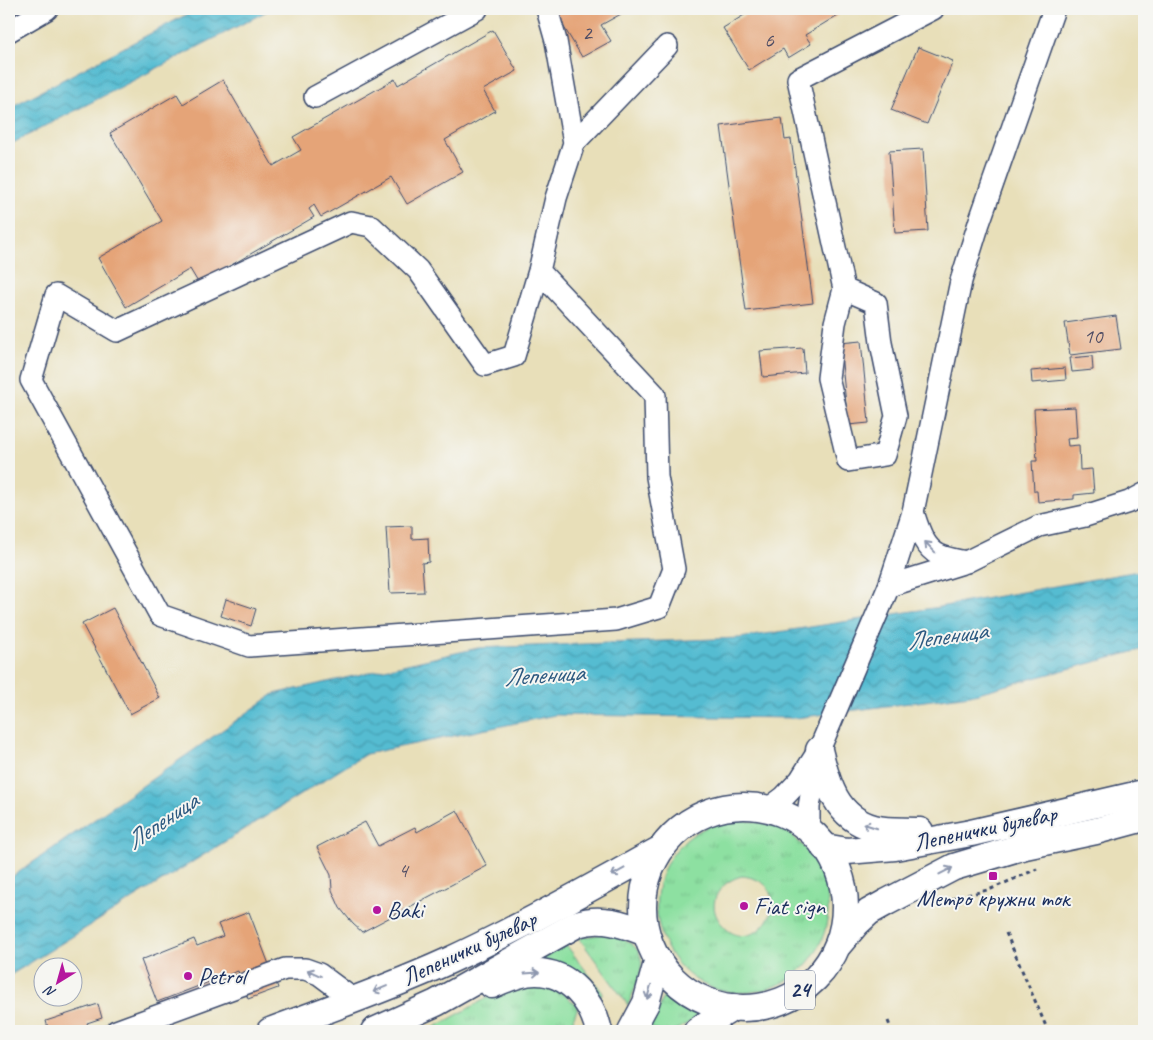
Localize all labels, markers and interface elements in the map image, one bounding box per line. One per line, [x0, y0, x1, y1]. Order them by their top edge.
house number: 2 [582, 20, 593, 46]
house number: 6 [764, 27, 774, 53]
house number: 10 [1084, 323, 1104, 349]
one-way arrow [924, 541, 936, 553]
water label: Лепеница [905, 614, 991, 657]
water label: Лепеница [503, 656, 587, 694]
water label: Лепеница [120, 784, 206, 857]
street label: Лепенички булевар [911, 798, 1061, 858]
one-way arrow [863, 821, 879, 830]
house number: 4 [398, 857, 410, 883]
one-way arrow [938, 866, 953, 876]
one-way arrow [612, 868, 626, 878]
marker: Метро кружни ток [987, 870, 999, 882]
place label: Метро кружни ток [917, 883, 1072, 913]
place label: Fiat sign [754, 891, 826, 921]
place label: Baki [387, 895, 426, 925]
marker: Fiat sign [738, 900, 750, 912]
street label: Лепенички булевар [397, 903, 543, 992]
marker: Baki [371, 904, 383, 916]
north arrow [32, 958, 82, 1008]
place label: Petrol [198, 961, 250, 991]
one-way arrow [307, 968, 322, 978]
one-way arrow [524, 968, 540, 977]
marker: Petrol [182, 970, 194, 982]
road number: 24 [785, 970, 815, 1010]
text: N [40, 981, 59, 1001]
one-way arrow [644, 983, 653, 999]
one-way arrow [373, 985, 388, 995]

